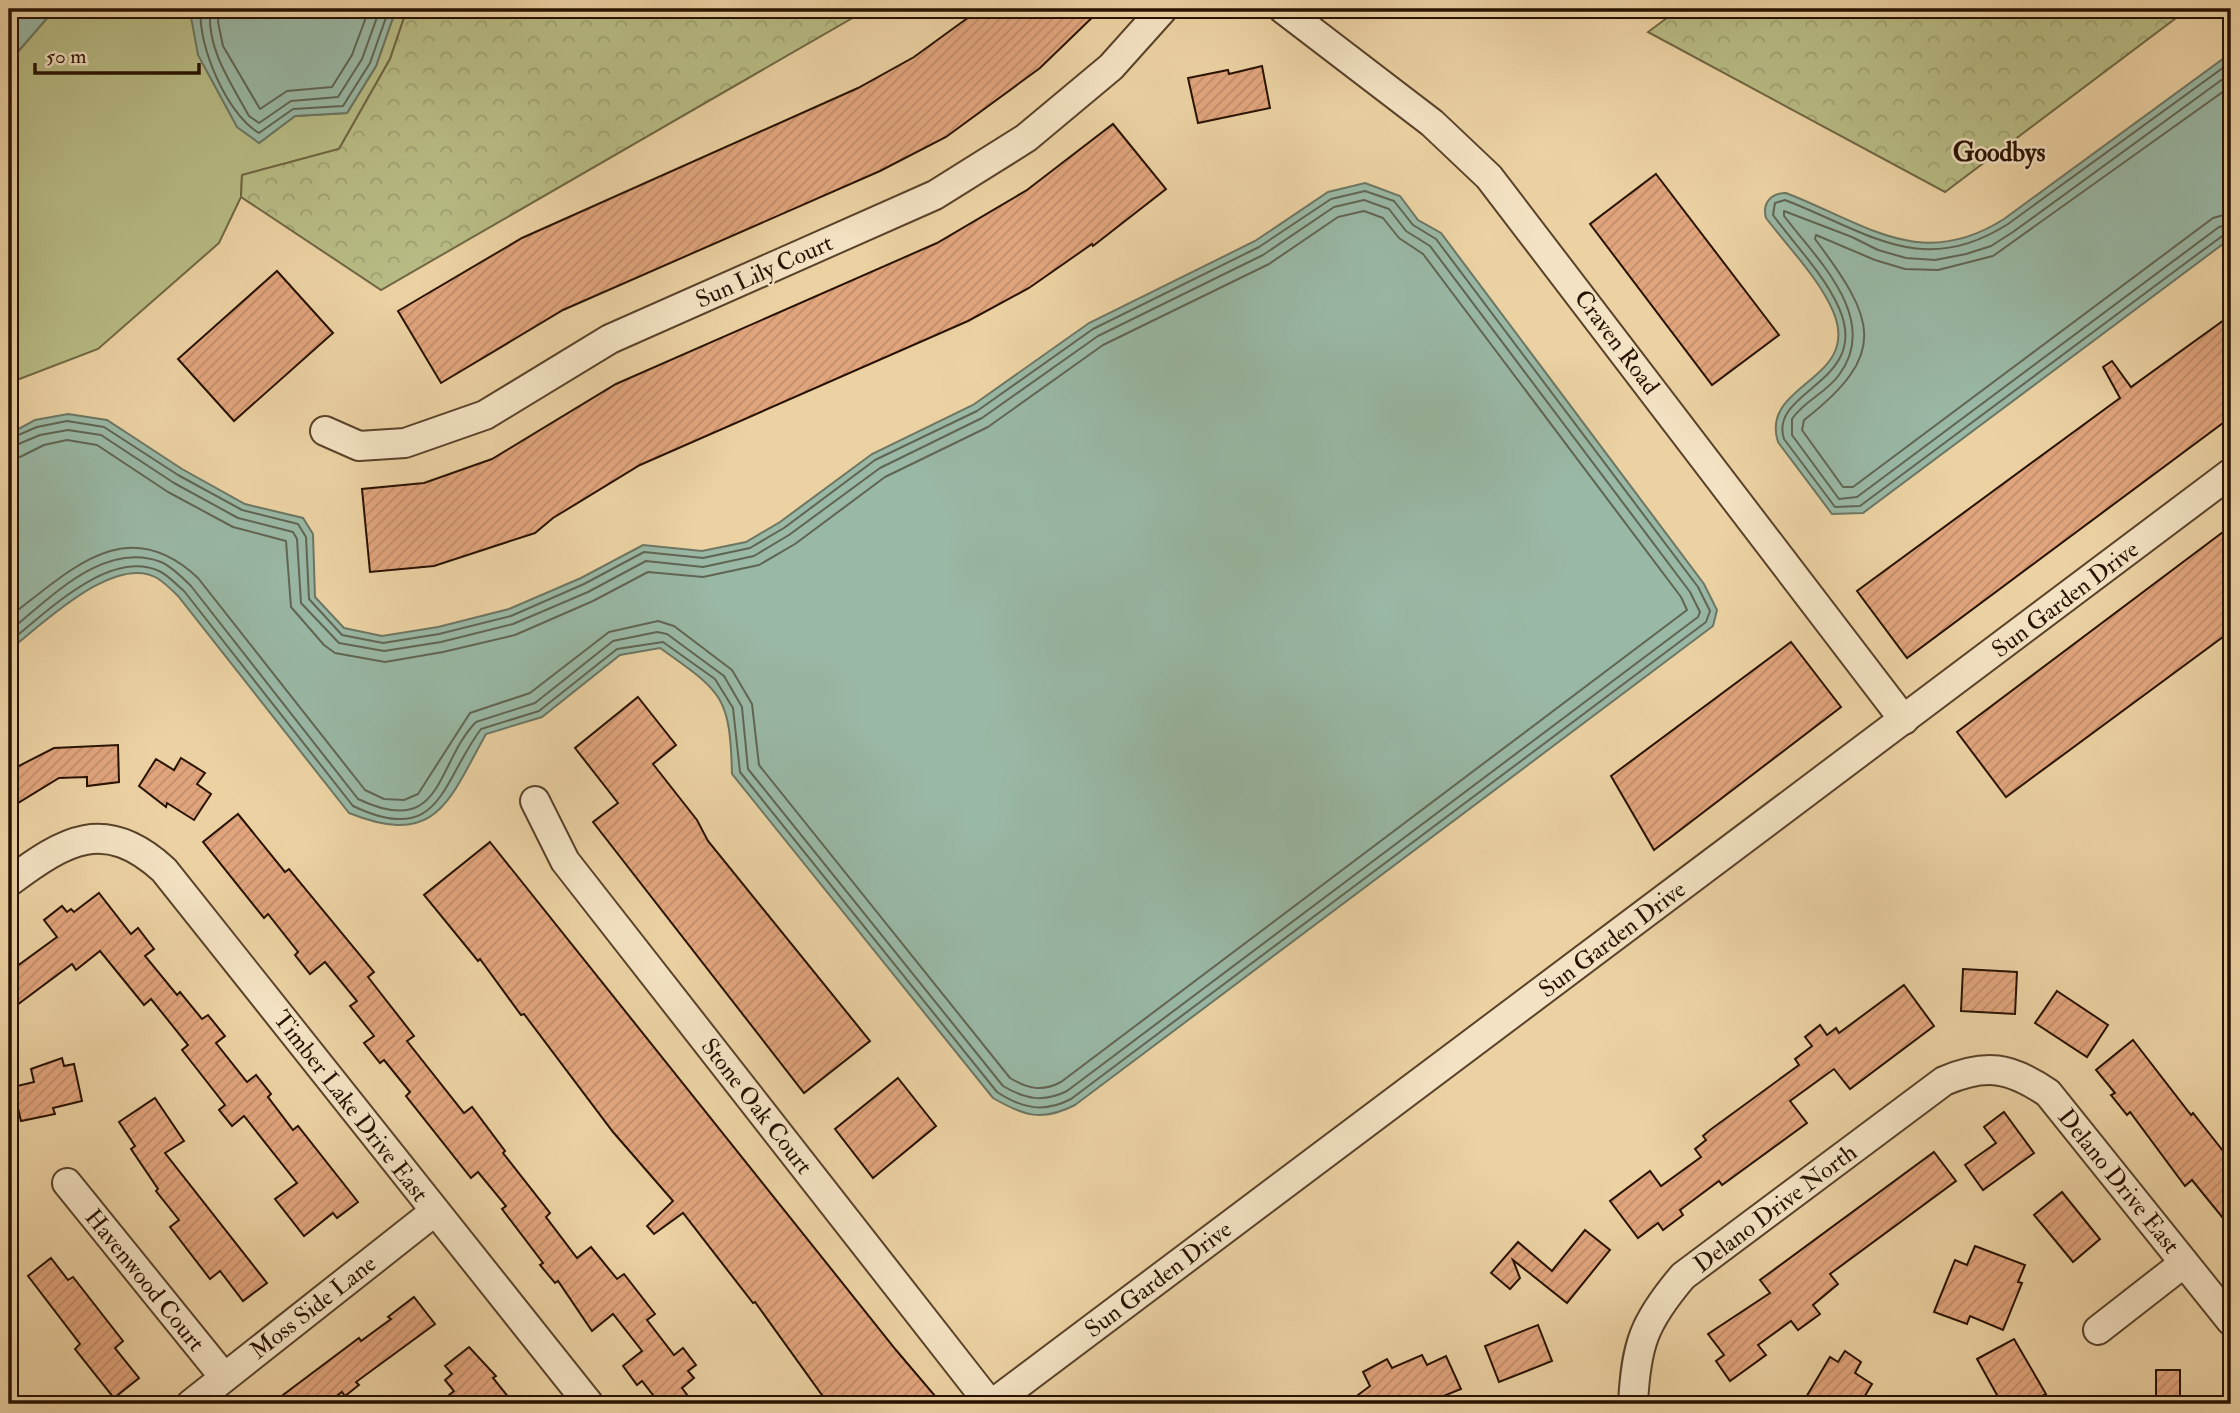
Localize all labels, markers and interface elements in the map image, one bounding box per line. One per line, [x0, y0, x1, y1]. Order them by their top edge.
scale bar [35, 32, 200, 76]
text: 50 m [46, 43, 87, 70]
district label: Goodbys [1953, 137, 2045, 170]
street label: Sun Lily Court [691, 227, 838, 315]
street label: Craven Road [1567, 284, 1666, 401]
street label: Sun Garden Drive [1986, 534, 2145, 665]
street label: Sun Garden Drive [1533, 874, 1692, 1005]
street label: Timber Lake Drive East [266, 1004, 435, 1209]
street label: Stone Oak Court [694, 1032, 820, 1181]
street label: Delano Drive East [2051, 1103, 2187, 1260]
street label: Delano Drive North [1688, 1137, 1863, 1280]
street label: Havenwood Court [78, 1203, 212, 1358]
street label: Sun Garden Drive [1079, 1214, 1238, 1345]
street label: Moss Side Lane [244, 1248, 383, 1366]

